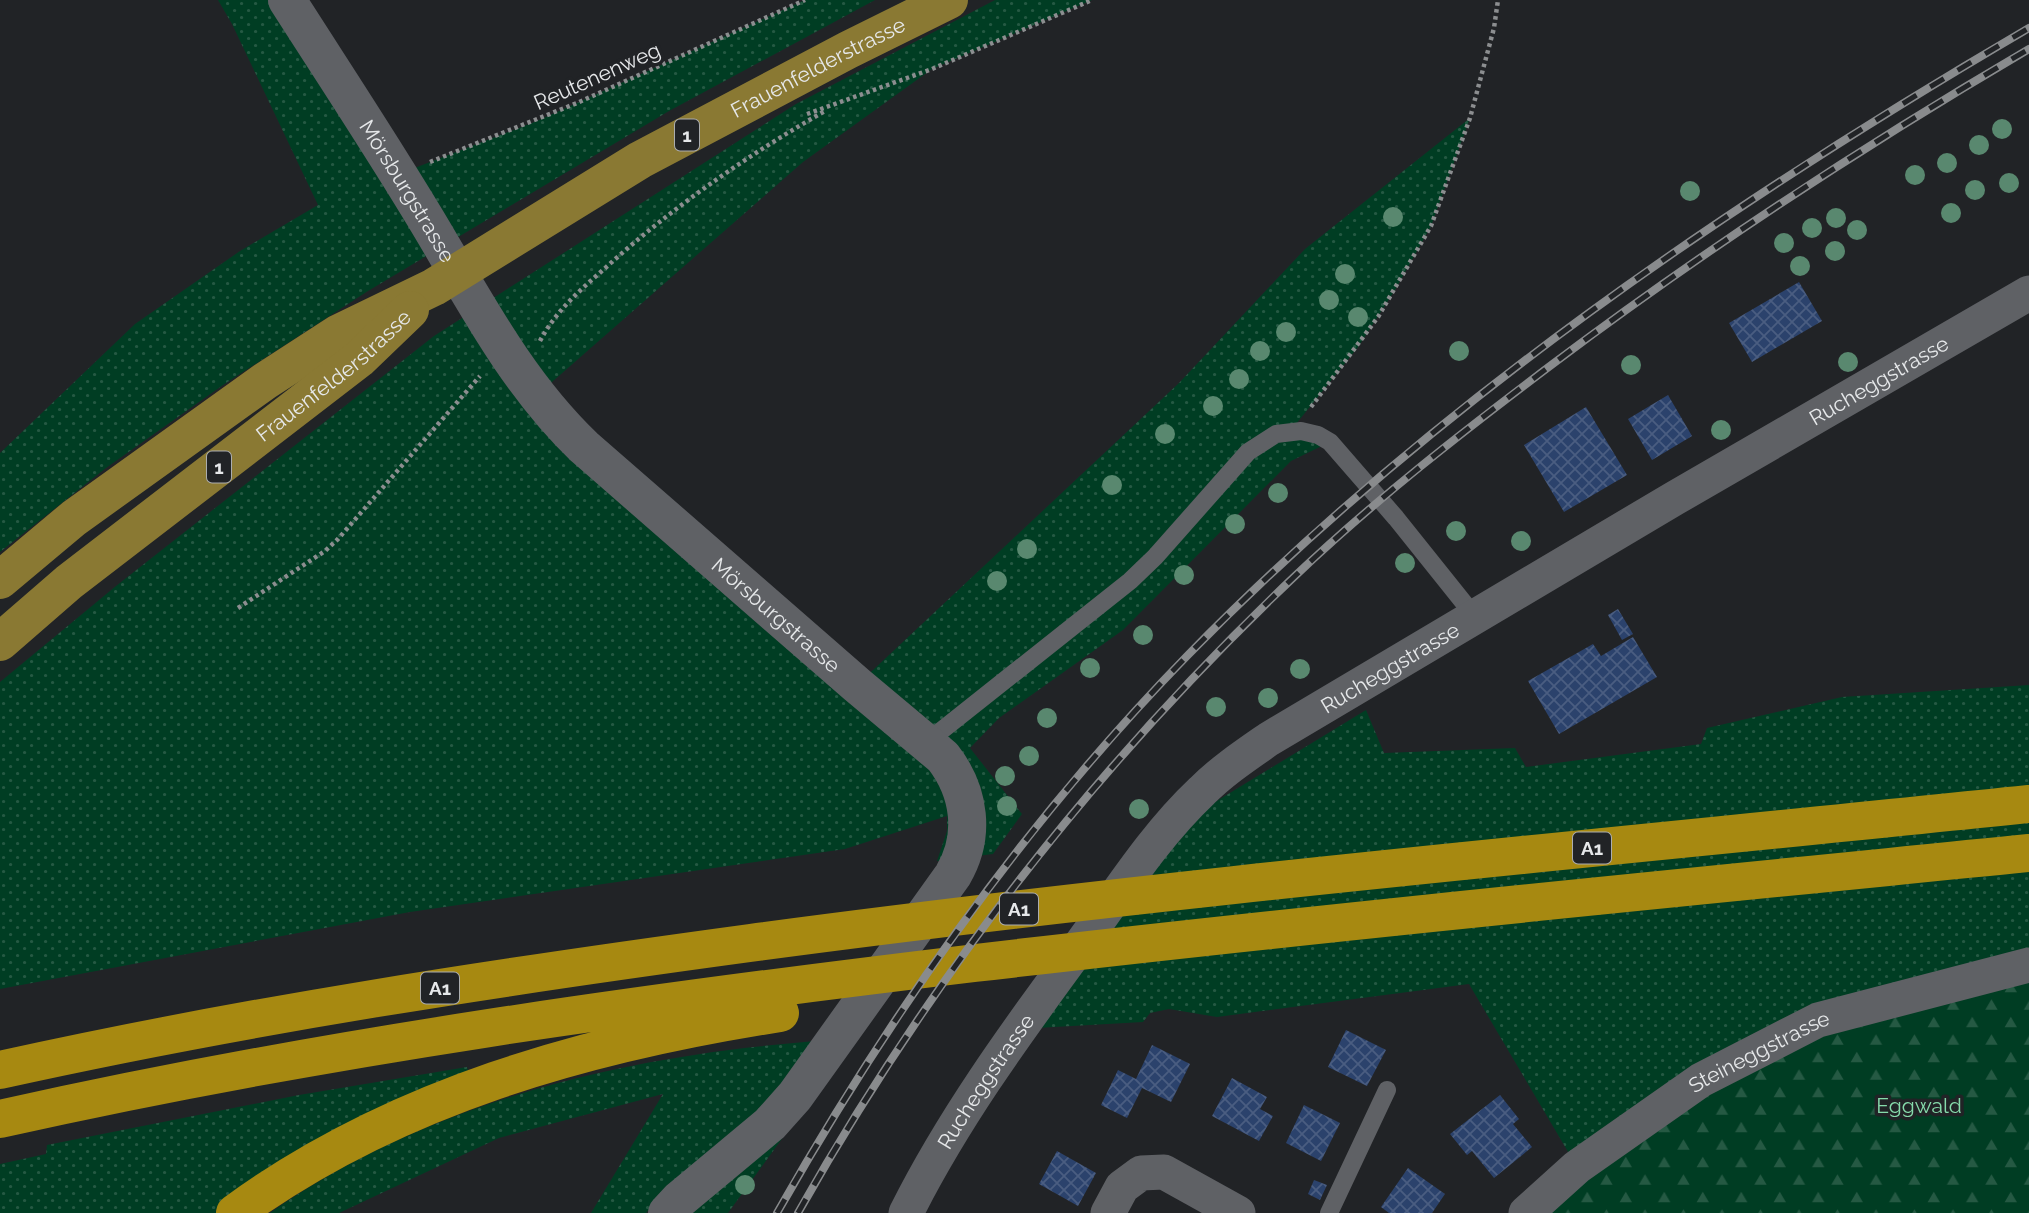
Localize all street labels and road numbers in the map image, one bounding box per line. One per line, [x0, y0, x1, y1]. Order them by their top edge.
street label: Frauenfelderstrasse [726, 11, 909, 122]
street label: Reutenenweg [530, 37, 664, 115]
street label: Mörsburgstrasse [355, 115, 461, 267]
road number: 1 [675, 119, 699, 150]
street label: Frauenfelderstrasse [251, 304, 416, 446]
street label: Rucheggstrasse [1805, 330, 1953, 430]
road number: 1 [207, 452, 231, 482]
street label: Mörsburgstrasse [707, 552, 846, 678]
street label: Rucheggstrasse [1316, 617, 1464, 718]
road number: A1 [1573, 832, 1611, 863]
road number: A1 [1000, 894, 1038, 925]
road number: A1 [421, 972, 459, 1004]
street label: Steineggstrasse [1683, 1005, 1832, 1098]
street label: Rucheggstrasse [932, 1009, 1039, 1153]

